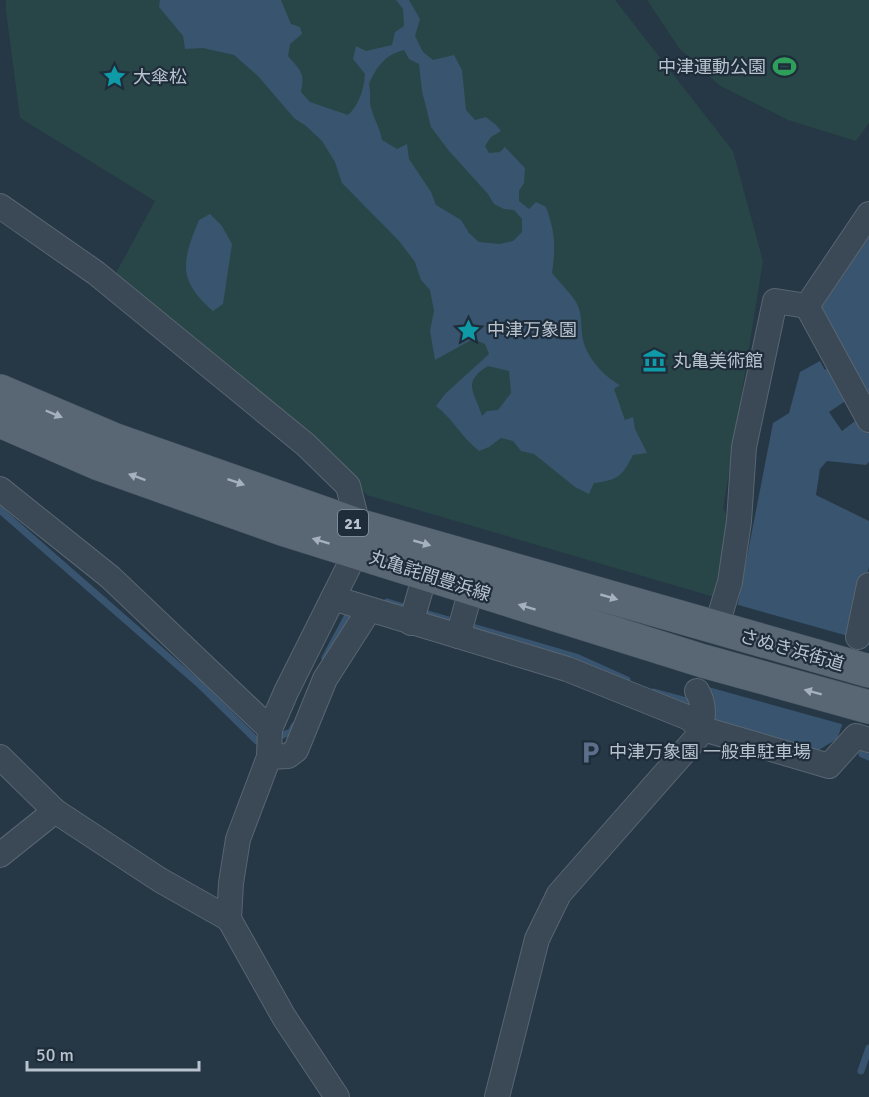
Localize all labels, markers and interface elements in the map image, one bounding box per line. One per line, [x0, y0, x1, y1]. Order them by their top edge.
sports icon: 中津運動公園 [771, 54, 797, 80]
place label: 中津運動公園 [658, 56, 766, 78]
place icon: 大傘松 [102, 64, 128, 90]
place label: 大傘松 [133, 66, 187, 88]
place icon: 中津万象園 [456, 317, 482, 343]
place label: 中津万象園 [487, 319, 577, 341]
museum icon: 丸亀美術館 [642, 348, 668, 374]
place label: 丸亀美術館 [673, 350, 763, 372]
one-way arrow [45, 410, 63, 419]
one-way arrow [128, 472, 146, 482]
one-way arrow [228, 477, 246, 487]
road number: 21 [338, 510, 368, 536]
one-way arrow [312, 536, 330, 546]
one-way arrow [413, 539, 431, 548]
street label: 丸亀詫間豊浜線 [367, 546, 493, 606]
one-way arrow [600, 593, 618, 602]
one-way arrow [518, 602, 536, 611]
street label: さぬき浜街道 [737, 625, 847, 675]
one-way arrow [804, 686, 822, 696]
parking icon: 中津万象園 一般車駐車場 [578, 739, 604, 765]
place label: 中津万象園 一般車駐車場 [609, 741, 811, 763]
scale bar [27, 1034, 200, 1072]
text: 50 m [36, 1044, 74, 1066]

